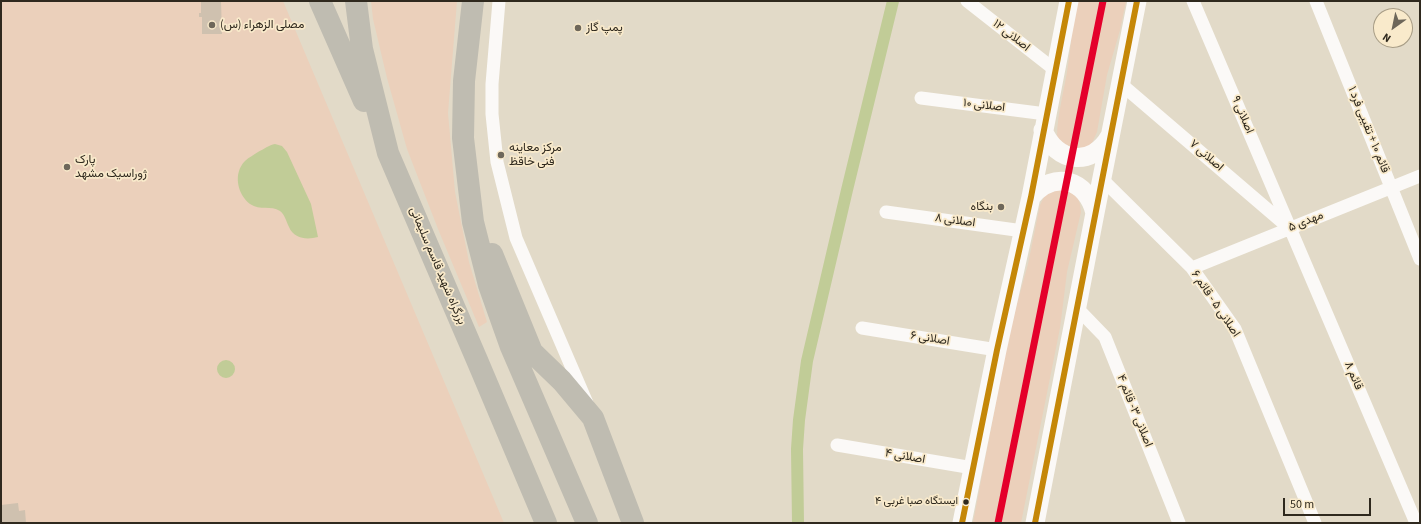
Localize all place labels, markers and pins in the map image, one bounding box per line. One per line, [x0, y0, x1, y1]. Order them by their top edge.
place label: مصلی الزهراء (س) [220, 18, 304, 32]
marker: مصلی الزهراء (س) [207, 20, 217, 30]
place label: پمپ گاز [586, 21, 623, 35]
marker: پمپ گاز [573, 23, 583, 33]
place label: مرکز معاینه فنی خاقظ [509, 141, 562, 169]
marker: مرکز معاینه فنی خاقظ [496, 150, 506, 160]
place label: پارک ژوراسیک مشهد [75, 153, 147, 181]
marker: پارک ژوراسیک مشهد [62, 162, 72, 172]
place label: بنگاه [971, 200, 993, 214]
marker: بنگاه [996, 202, 1006, 212]
place label: ایستگاه صبا غربی ۴ [875, 495, 958, 509]
marker: ایستگاه صبا غربی ۴ [961, 497, 971, 507]

